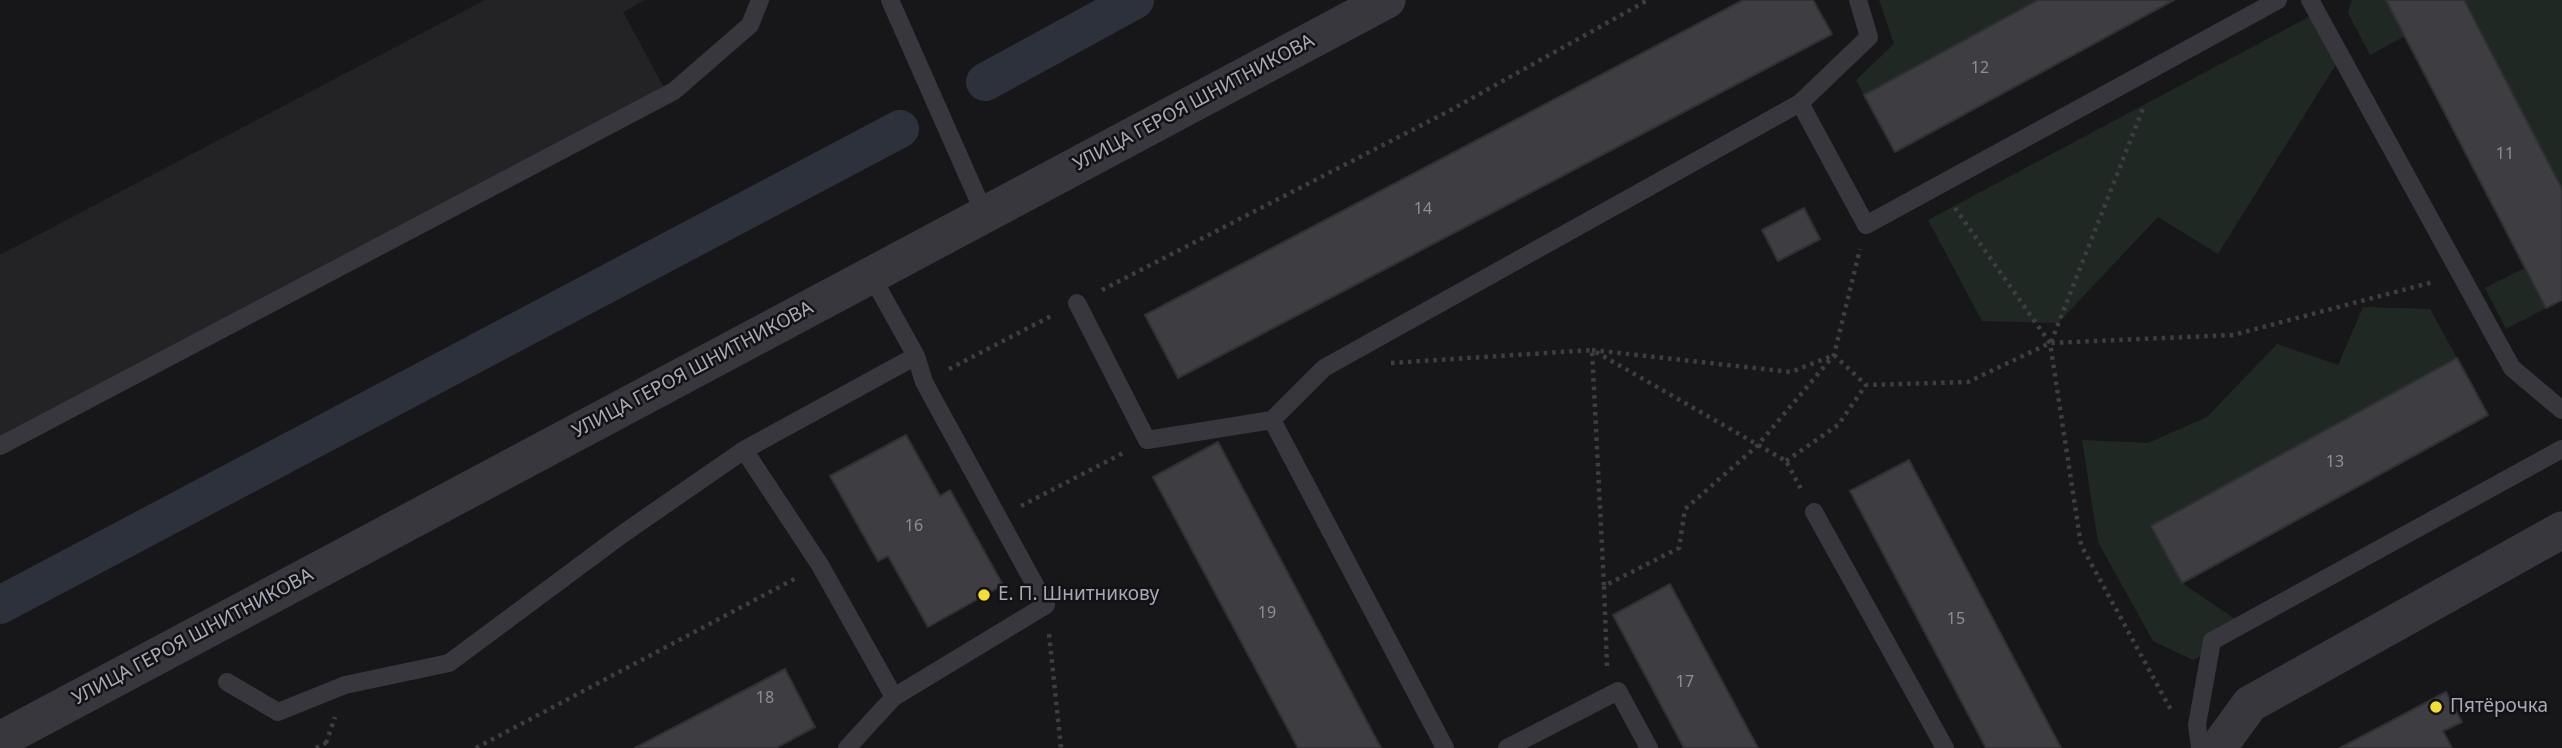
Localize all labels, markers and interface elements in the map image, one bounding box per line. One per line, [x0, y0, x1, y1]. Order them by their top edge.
street label: УЛИЦА ГЕРОЯ ШНИТНИКОВА [1070, 30, 1318, 176]
house number: 12 [1971, 58, 1989, 78]
house number: 11 [2496, 144, 2514, 164]
house number: 14 [1414, 199, 1432, 219]
street label: УЛИЦА ГЕРОЯ ШНИТНИКОВА [569, 297, 817, 443]
house number: 13 [2326, 452, 2344, 472]
house number: 16 [905, 516, 923, 536]
street label: УЛИЦА ГЕРОЯ ШНИТНИКОВА [69, 564, 317, 710]
place label: Е. П. Шнитникову [998, 584, 1159, 606]
marker: Е. П. Шнитникову [976, 587, 992, 603]
house number: 19 [1258, 603, 1276, 623]
house number: 15 [1947, 609, 1965, 629]
house number: 17 [1676, 672, 1694, 692]
house number: 18 [756, 688, 774, 708]
place label: Пятёрочка [2450, 696, 2548, 718]
marker: Пятёрочка [2428, 699, 2444, 715]

